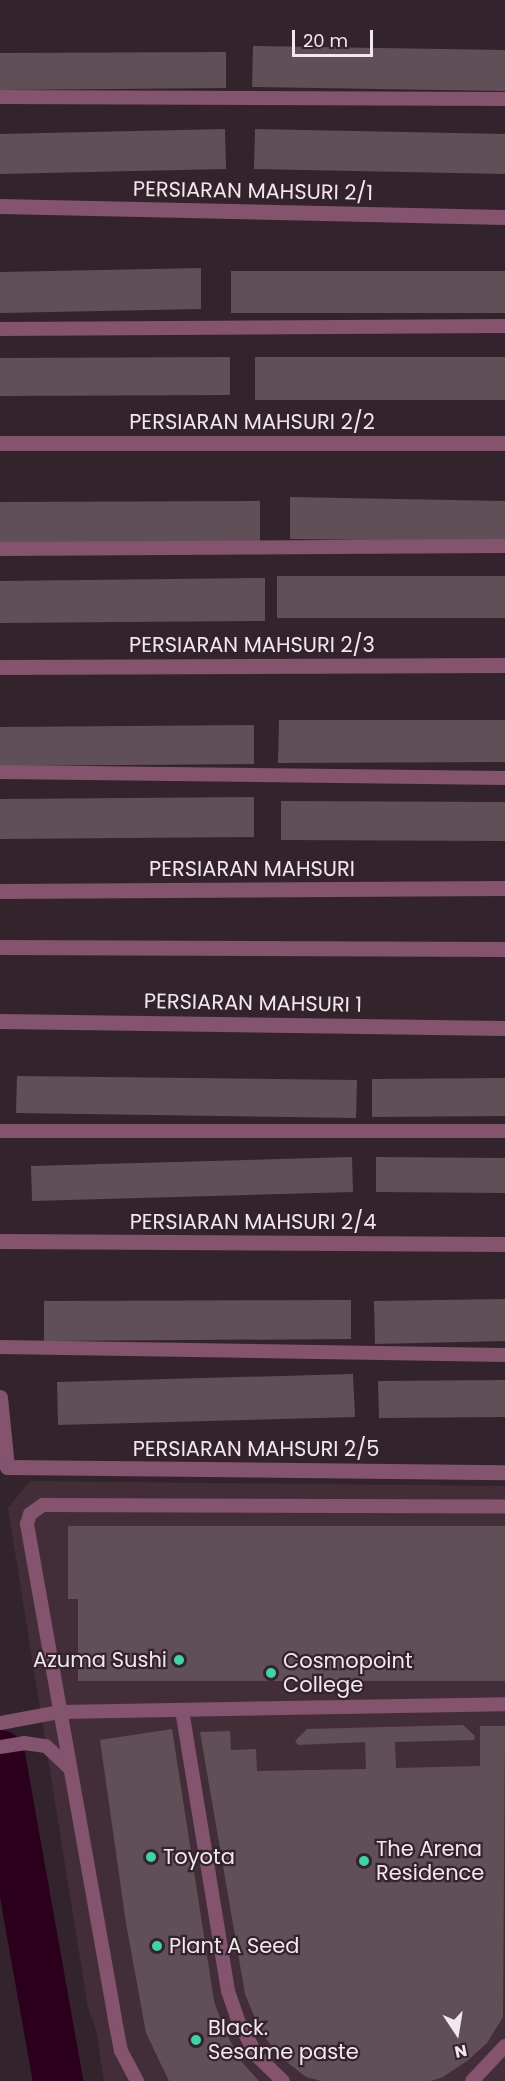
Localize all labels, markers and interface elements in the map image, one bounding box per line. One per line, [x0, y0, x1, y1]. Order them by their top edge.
scale bar [295, 18, 376, 56]
text: 20 m [303, 28, 348, 53]
street label: PERSIARAN MAHSURI 2/1 [133, 176, 373, 206]
street label: PERSIARAN MAHSURI 2/2 [129, 409, 375, 435]
street label: PERSIARAN MAHSURI 2/3 [129, 632, 375, 658]
street label: PERSIARAN MAHSURI [149, 856, 355, 882]
street label: PERSIARAN MAHSURI 1 [144, 988, 362, 1018]
street label: PERSIARAN MAHSURI 2/4 [130, 1209, 376, 1235]
street label: PERSIARAN MAHSURI 2/5 [133, 1436, 379, 1462]
place label: Azuma Sushi [33, 1647, 167, 1673]
place label: Cosmopoint College [283, 1648, 413, 1698]
marker: Azuma Sushi [172, 1653, 186, 1667]
marker: Cosmopoint College [264, 1666, 278, 1680]
place label: The Arena Residence [376, 1836, 484, 1886]
place label: Toyota [163, 1844, 235, 1870]
marker: Toyota [144, 1850, 158, 1864]
marker: The Arena Residence [357, 1854, 371, 1868]
place label: Plant A Seed [169, 1933, 300, 1959]
marker: Plant A Seed [150, 1939, 164, 1953]
north arrow [427, 2003, 487, 2063]
place label: Black. Sesame paste [208, 2015, 359, 2065]
marker: Black. Sesame paste [189, 2033, 203, 2047]
text: N [453, 2039, 469, 2064]

